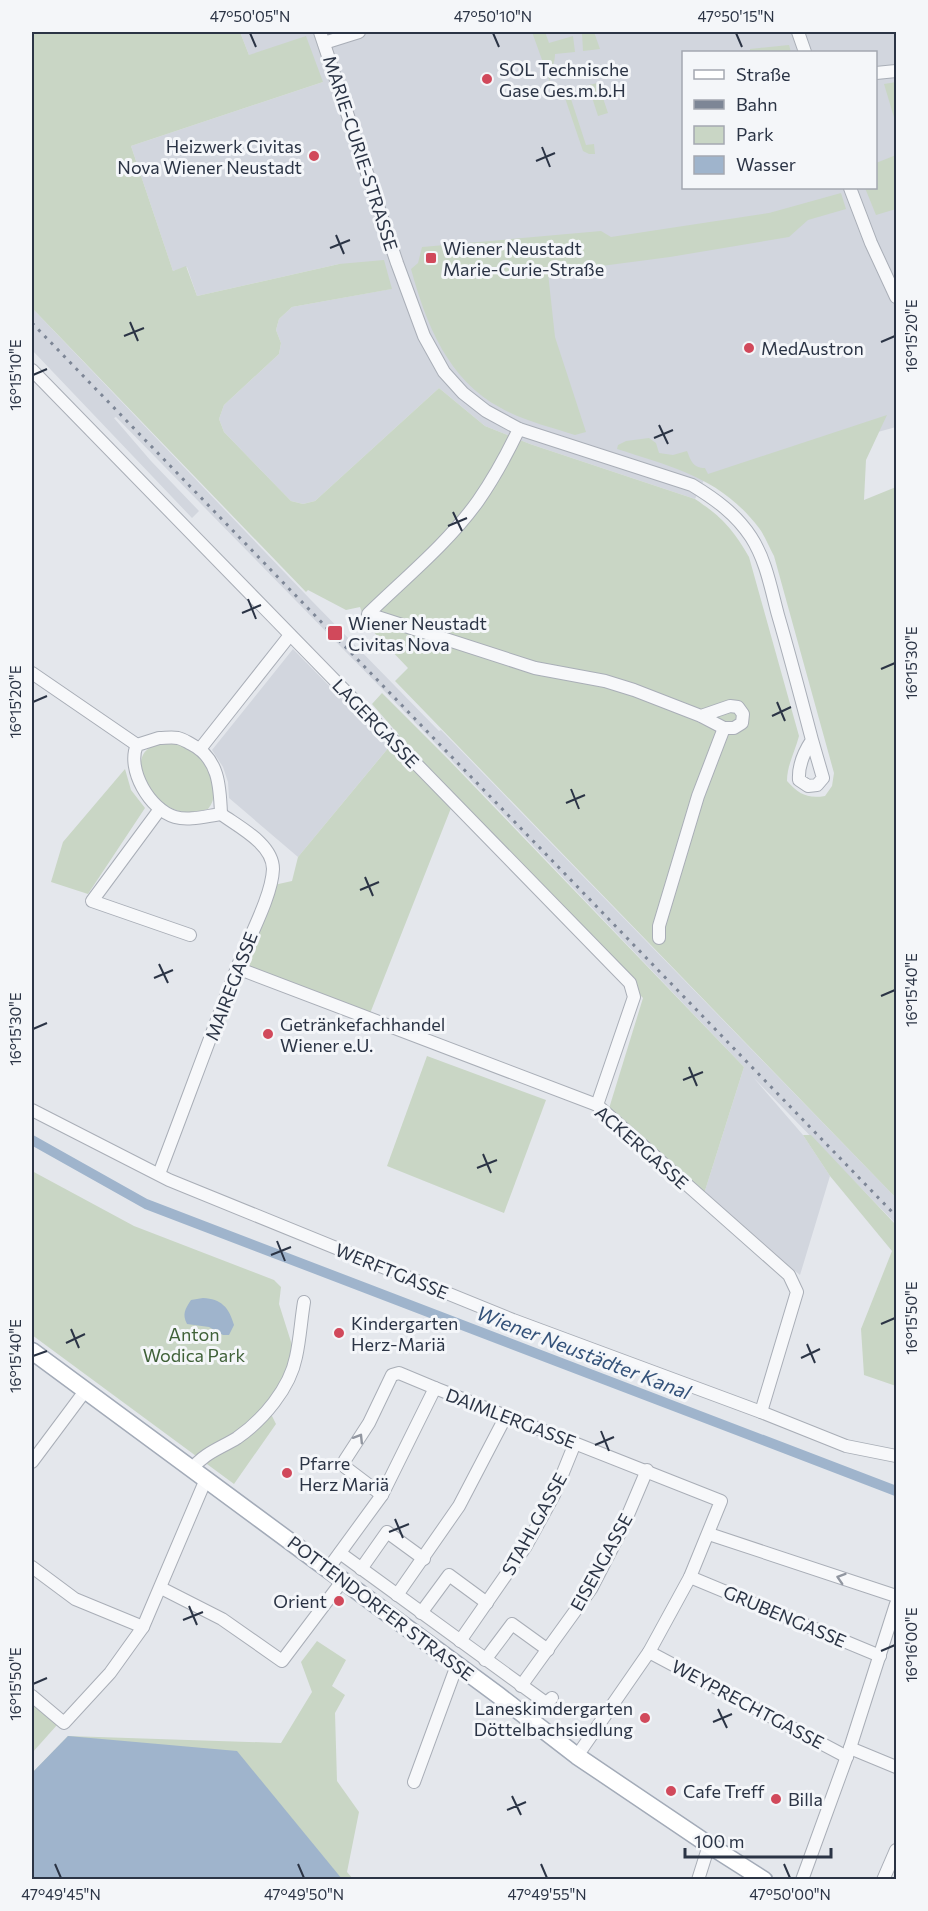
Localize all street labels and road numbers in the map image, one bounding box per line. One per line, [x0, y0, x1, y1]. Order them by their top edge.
street label: MARIE-CURIE-STRASSE [319, 53, 403, 253]
street label: LAGERGASSE [328, 674, 424, 772]
street label: MAIREGASSE [200, 928, 262, 1044]
street label: ACKERGASSE [591, 1101, 693, 1193]
street label: WERFTGASSE [332, 1238, 452, 1304]
street label: DAIMLERGASSE [443, 1383, 579, 1453]
street label: STAHLGASSE [497, 1469, 571, 1579]
street label: EISENGASSE [565, 1509, 637, 1615]
street label: POTTENDORFER STRASSE [284, 1531, 478, 1685]
street label: GRUBENGASSE [720, 1580, 850, 1652]
street label: WEYPRECHTGASSE [668, 1655, 828, 1753]

